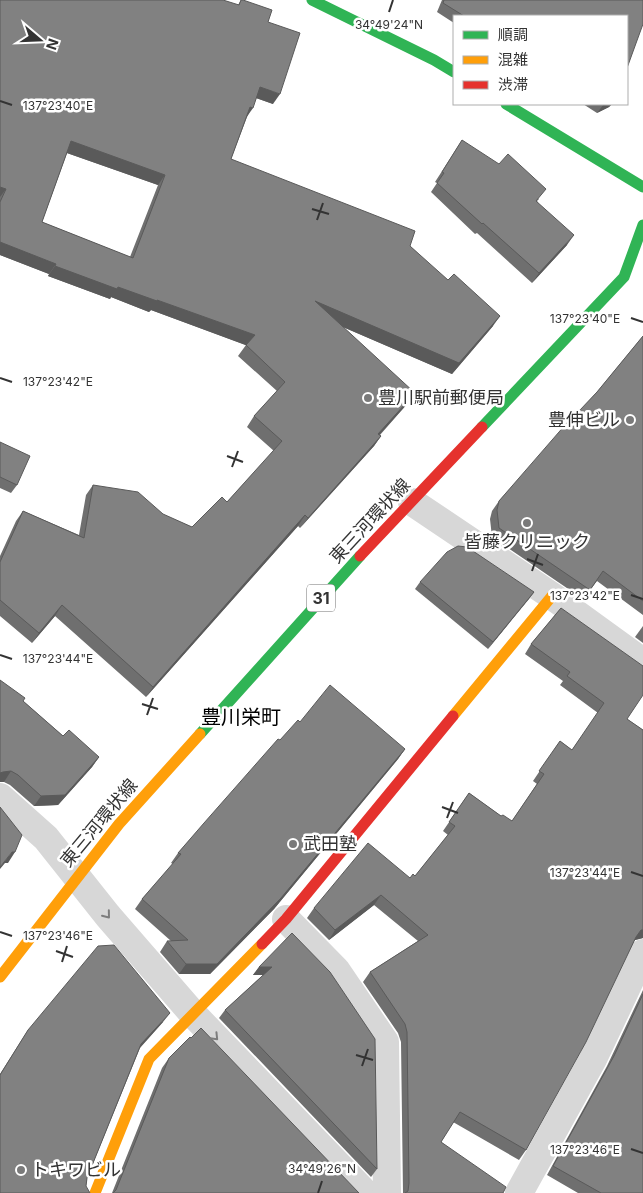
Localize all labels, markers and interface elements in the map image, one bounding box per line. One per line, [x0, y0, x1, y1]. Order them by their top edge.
north arrow [15, 15, 65, 65]
legend [453, 15, 628, 105]
text: 34°49'24"N [355, 17, 423, 32]
text: 順調 [498, 25, 528, 44]
text: N [43, 37, 63, 52]
text: 混雑 [498, 50, 528, 69]
text: 渋滞 [498, 75, 528, 94]
text: 137°23'40"E [23, 98, 93, 113]
text: 137°23'40"E [550, 311, 620, 326]
text: 137°23'42"E [23, 374, 93, 389]
place label: 豊川駅前郵便局 [378, 387, 504, 408]
marker: 豊川駅前郵便局 [362, 392, 374, 404]
place label: 豊伸ビル [548, 409, 620, 430]
marker: 豊伸ビル [624, 414, 636, 426]
street label: 東三河環状線 [325, 474, 414, 567]
marker: 皆藤クリニック [521, 517, 533, 529]
place label: 皆藤クリニック [464, 531, 590, 552]
road number: 31 [307, 584, 335, 612]
text: 137°23'42"E [550, 588, 620, 603]
text: 137°23'44"E [23, 651, 93, 666]
district label: 豊川栄町 [201, 705, 281, 729]
street label: 東三河環状線 [56, 775, 141, 871]
place label: 武田塾 [303, 833, 357, 854]
marker: 武田塾 [287, 838, 299, 850]
text: 137°23'44"E [550, 865, 620, 880]
one-way arrow [102, 909, 110, 918]
text: 137°23'46"E [23, 928, 93, 943]
one-way arrow [209, 1031, 218, 1040]
text: 137°23'46"E [550, 1142, 620, 1157]
place label: トキワビル [31, 1159, 121, 1180]
text: 34°49'26"N [288, 1161, 356, 1176]
marker: トキワビル [15, 1164, 27, 1176]

